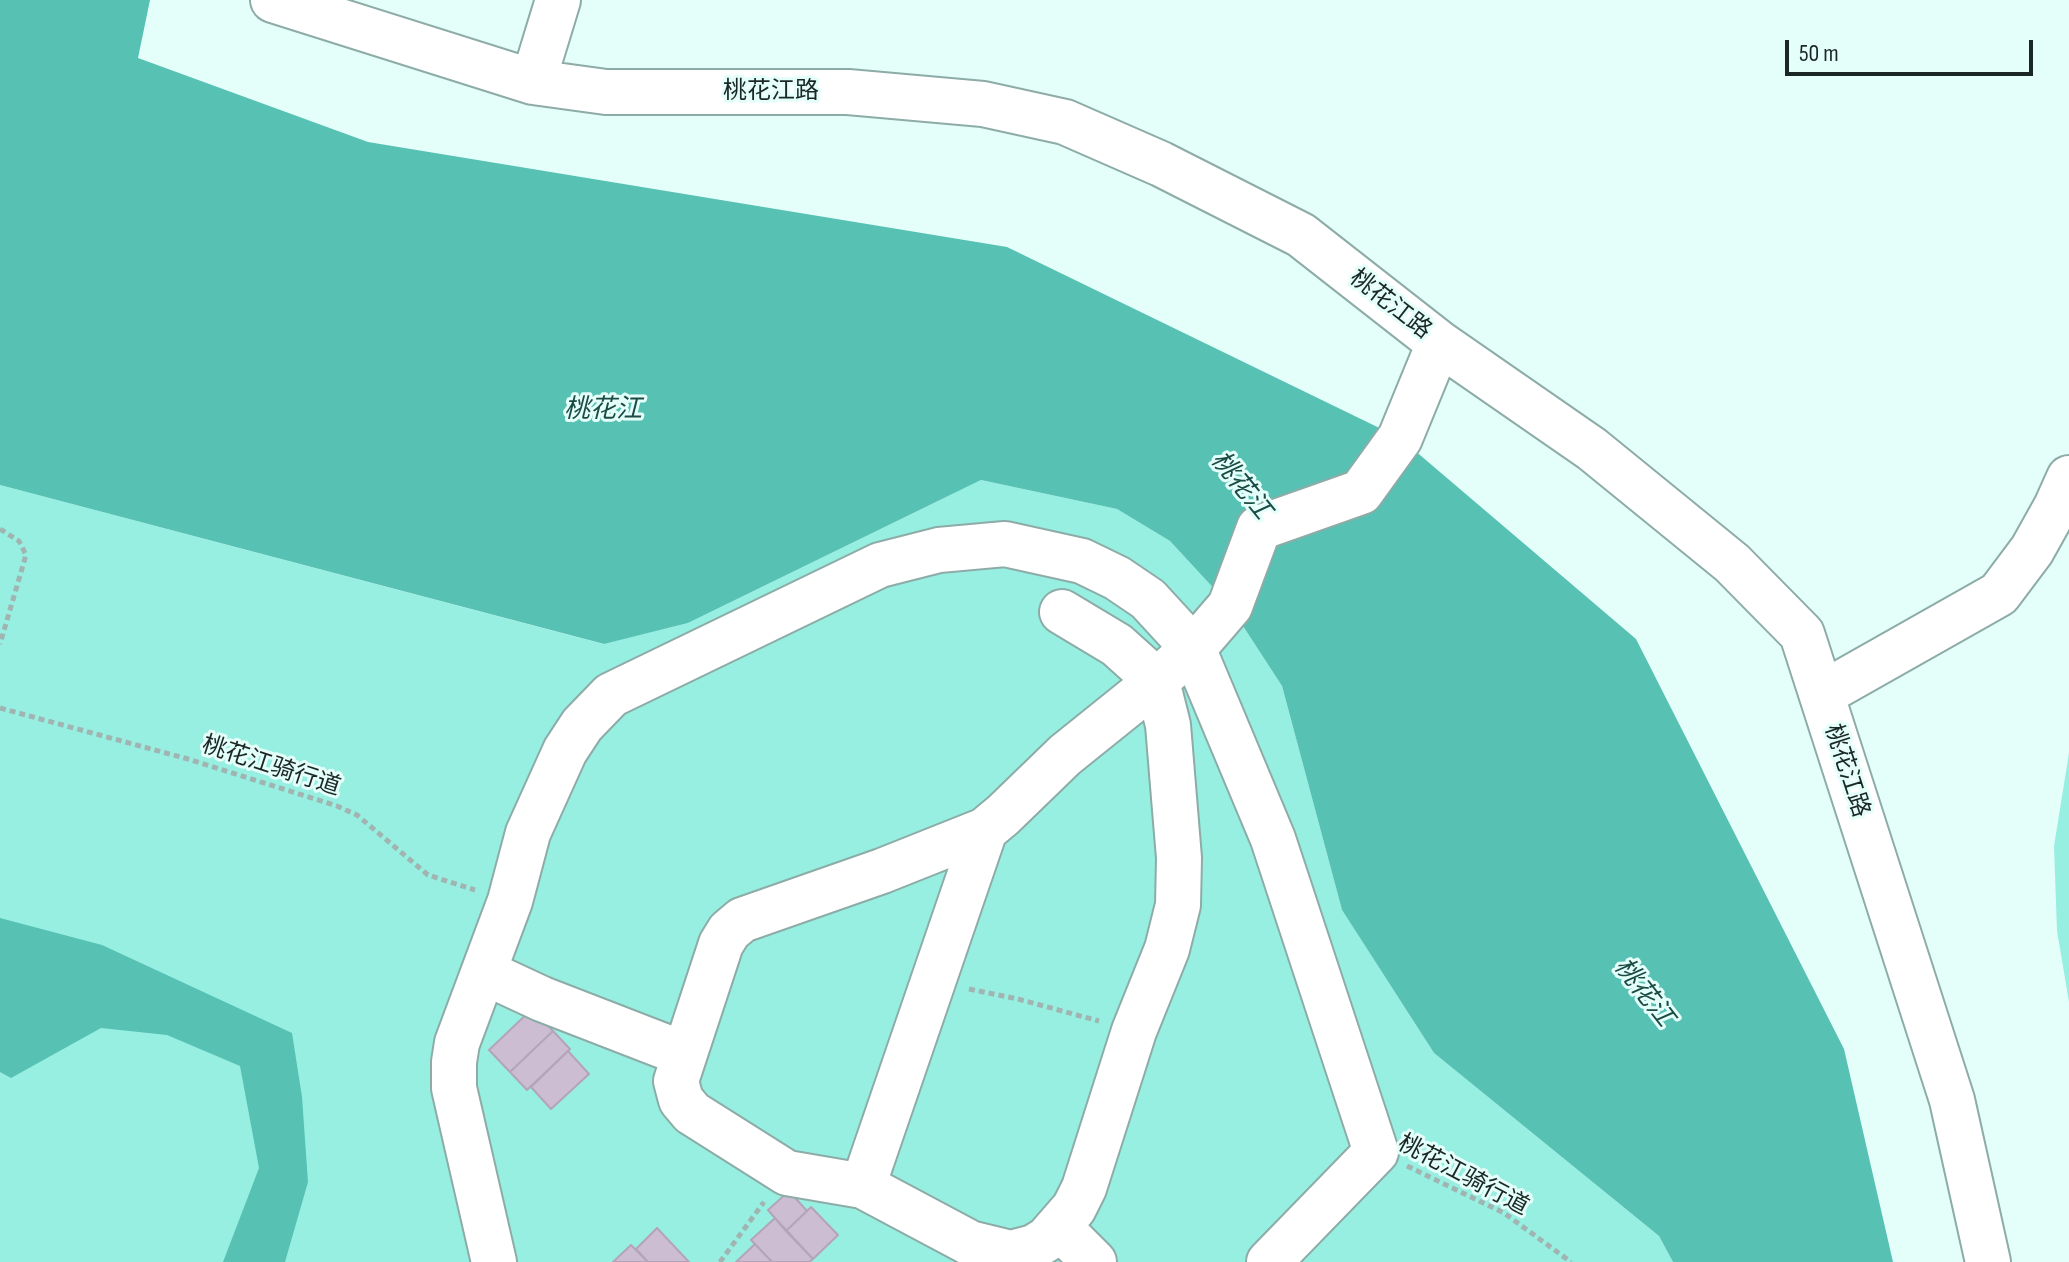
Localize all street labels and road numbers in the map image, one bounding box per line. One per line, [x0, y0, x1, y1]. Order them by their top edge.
street label: 桃花江路 [723, 78, 819, 106]
street label: 桃花江路 [1343, 264, 1437, 346]
street label: 桃花江路 [1817, 721, 1875, 821]
street label: 桃花江骑行道 [198, 731, 344, 803]
street label: 桃花江骑行道 [1393, 1129, 1533, 1223]

